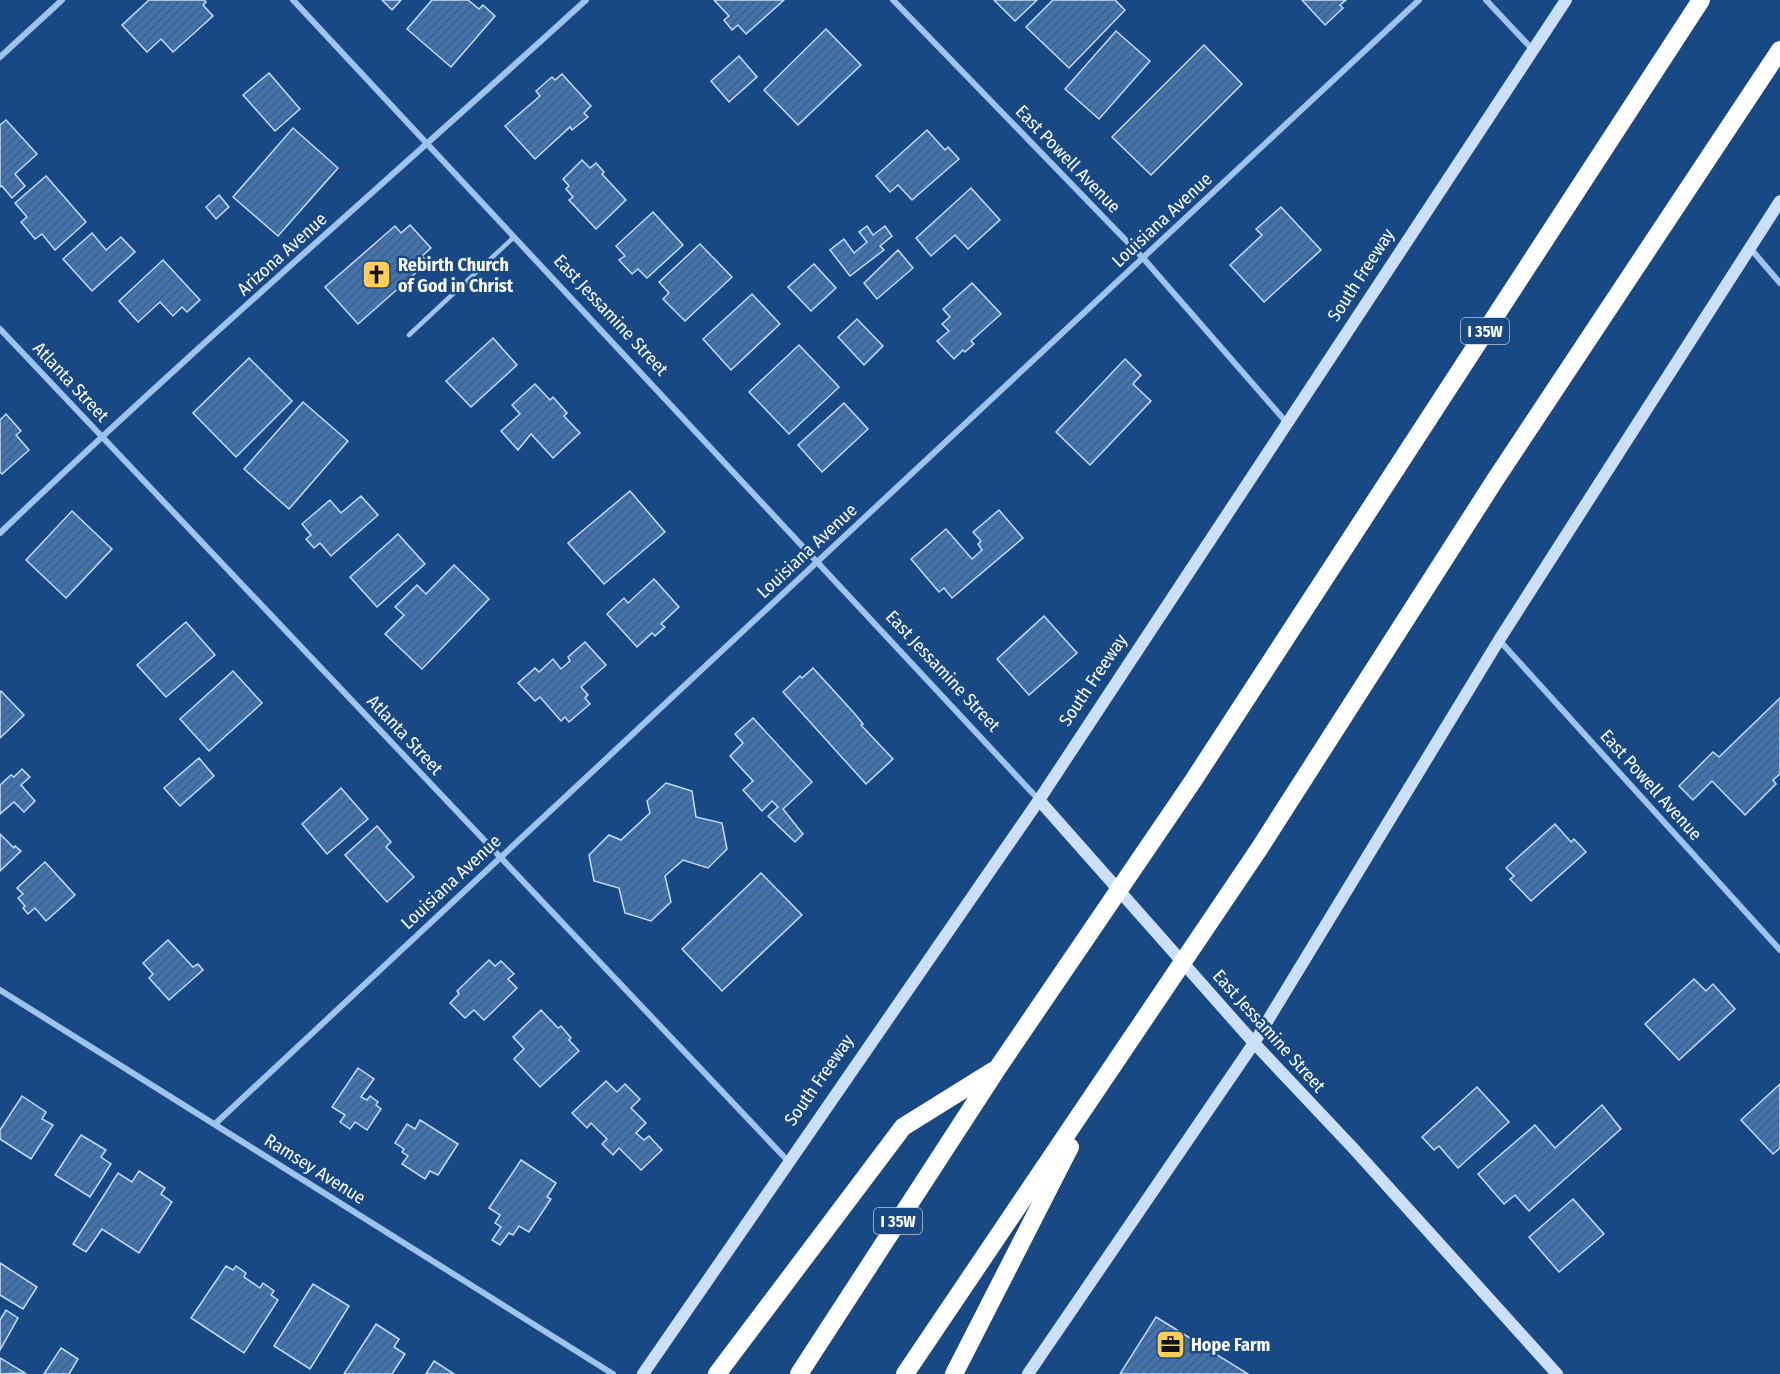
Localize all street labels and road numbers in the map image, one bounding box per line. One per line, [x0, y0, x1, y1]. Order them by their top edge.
street label: East Powell Avenue [1011, 100, 1125, 218]
street label: Louisiana Avenue [1107, 168, 1217, 272]
street label: Arizona Avenue [233, 208, 332, 300]
street label: South Freeway [1323, 224, 1399, 326]
street label: East Jessamine Street [549, 250, 673, 380]
road number: I 35W [1461, 318, 1509, 344]
street label: Atlanta Street [28, 337, 114, 427]
street label: Louisiana Avenue [752, 499, 862, 603]
street label: East Jessamine Street [881, 606, 1005, 736]
street label: South Freeway [1054, 630, 1132, 730]
street label: Atlanta Street [362, 690, 448, 780]
street label: East Powell Avenue [1595, 725, 1707, 845]
street label: Louisiana Avenue [396, 830, 506, 934]
street label: East Jessamine Street [1208, 965, 1330, 1097]
street label: South Freeway [779, 1030, 859, 1130]
street label: Ramsey Avenue [260, 1129, 370, 1209]
road number: I 35W [874, 1208, 922, 1234]

